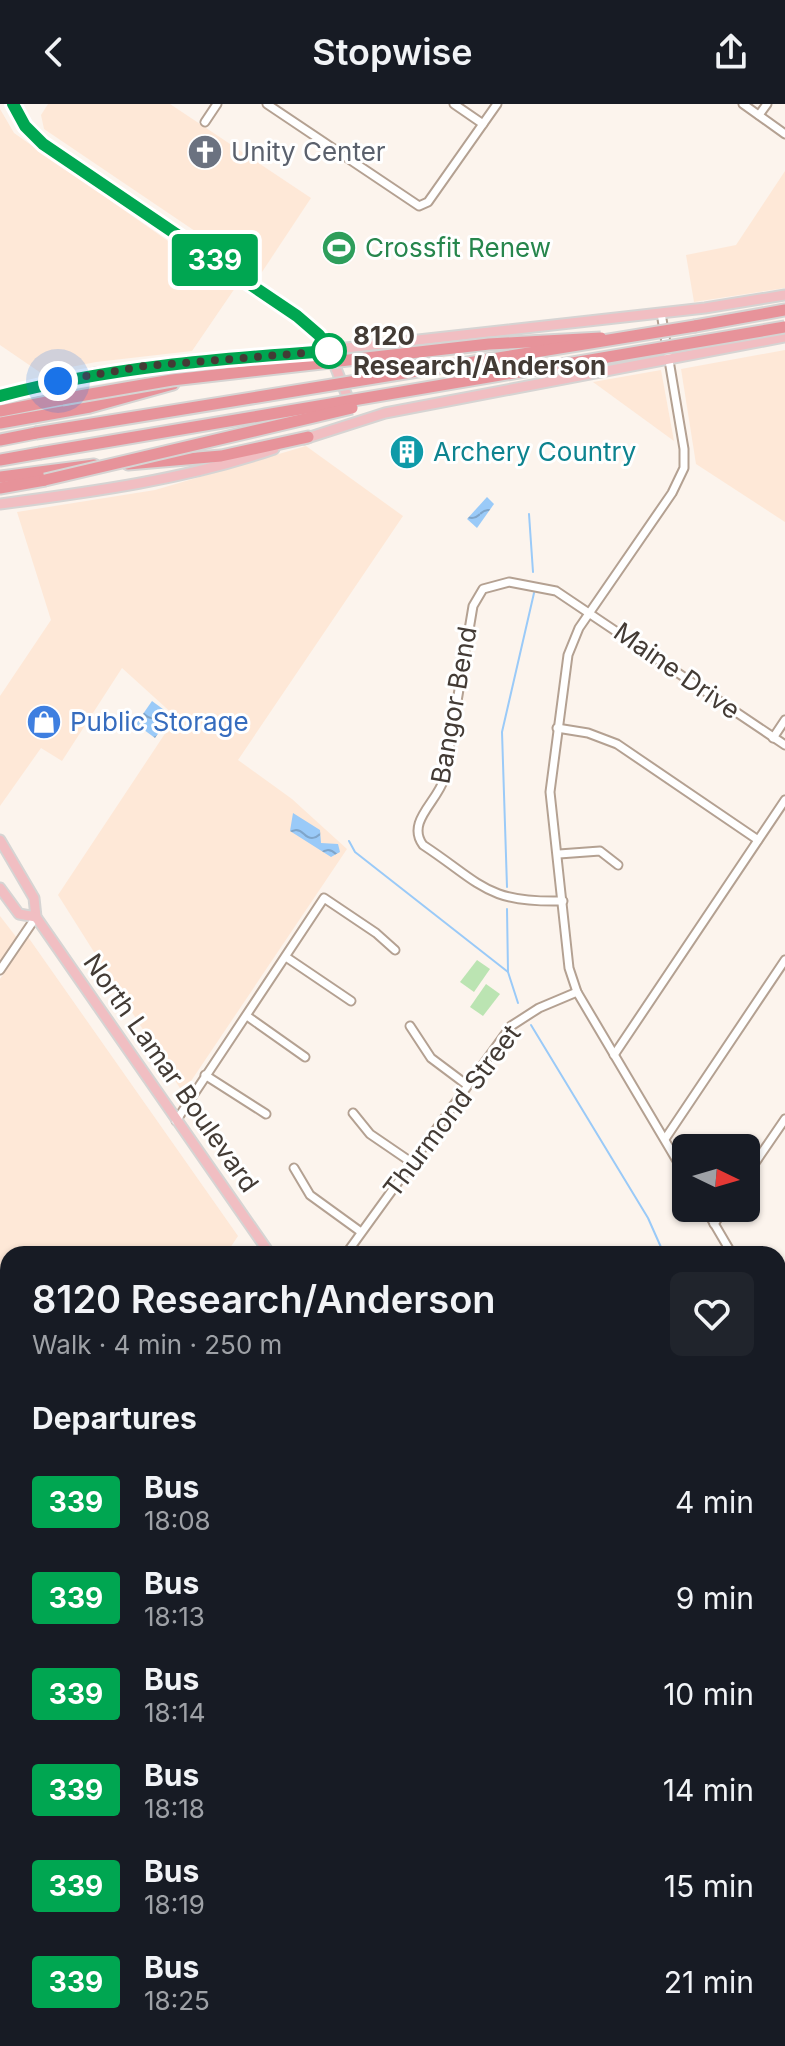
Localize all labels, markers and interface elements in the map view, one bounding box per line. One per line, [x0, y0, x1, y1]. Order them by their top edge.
icon: back [32, 30, 76, 74]
text: Stopwise [312, 30, 473, 74]
icon: share [709, 30, 753, 74]
church icon: Unity Center [186, 133, 224, 171]
place label: Unity Center [231, 136, 386, 167]
sports icon: Crossfit Renew [320, 229, 358, 267]
place label: Crossfit Renew [365, 232, 551, 263]
line badge: 339 [169, 234, 261, 286]
text: 339 [188, 243, 242, 277]
place label: 8120 Research/Anderson [353, 320, 606, 381]
marker: 8120 Research/Anderson [312, 334, 346, 368]
your location [38, 361, 78, 401]
building icon: Archery Country [388, 433, 426, 471]
place label: Archery Country [433, 436, 636, 467]
street label: Maine Drive [608, 616, 746, 725]
street label: Bangor Bend [424, 624, 483, 786]
shop icon: Public Storage [25, 703, 63, 741]
place label: Public Storage [70, 706, 249, 737]
street label: North Lamar Boulevard [77, 948, 265, 1198]
street label: Thurmond Street [377, 1018, 527, 1203]
north arrow [672, 1134, 760, 1222]
map controls [672, 1134, 760, 1222]
button: heart [670, 1272, 754, 1356]
text: 8120 Research/Anderson [32, 1276, 496, 1322]
text: Walk · 4 min · 250 m [32, 1329, 282, 1360]
text: Departures [32, 1400, 197, 1436]
text: Bus [144, 1469, 199, 1505]
text: 4 min [675, 1484, 754, 1520]
text: 339 [49, 1485, 103, 1519]
text: 18:08 [144, 1505, 211, 1536]
text: Bus [144, 1565, 199, 1601]
text: 9 min [676, 1580, 754, 1616]
text: 339 [49, 1581, 103, 1615]
text: 18:13 [144, 1601, 205, 1632]
text: Bus [144, 1661, 199, 1697]
text: 10 min [663, 1676, 754, 1712]
text: 339 [49, 1677, 103, 1711]
text: 18:14 [144, 1697, 206, 1728]
text: Bus [144, 1757, 199, 1793]
text: 14 min [663, 1772, 754, 1808]
text: 339 [49, 1773, 103, 1807]
text: 18:18 [144, 1793, 205, 1824]
text: Bus [144, 1853, 199, 1889]
text: 15 min [664, 1868, 754, 1904]
text: 339 [49, 1869, 103, 1903]
text: 18:19 [144, 1889, 205, 1920]
text: Bus [144, 1949, 199, 1985]
text: 21 min [664, 1964, 754, 2000]
text: 339 [49, 1965, 103, 1999]
text: 18:25 [144, 1985, 210, 2016]

